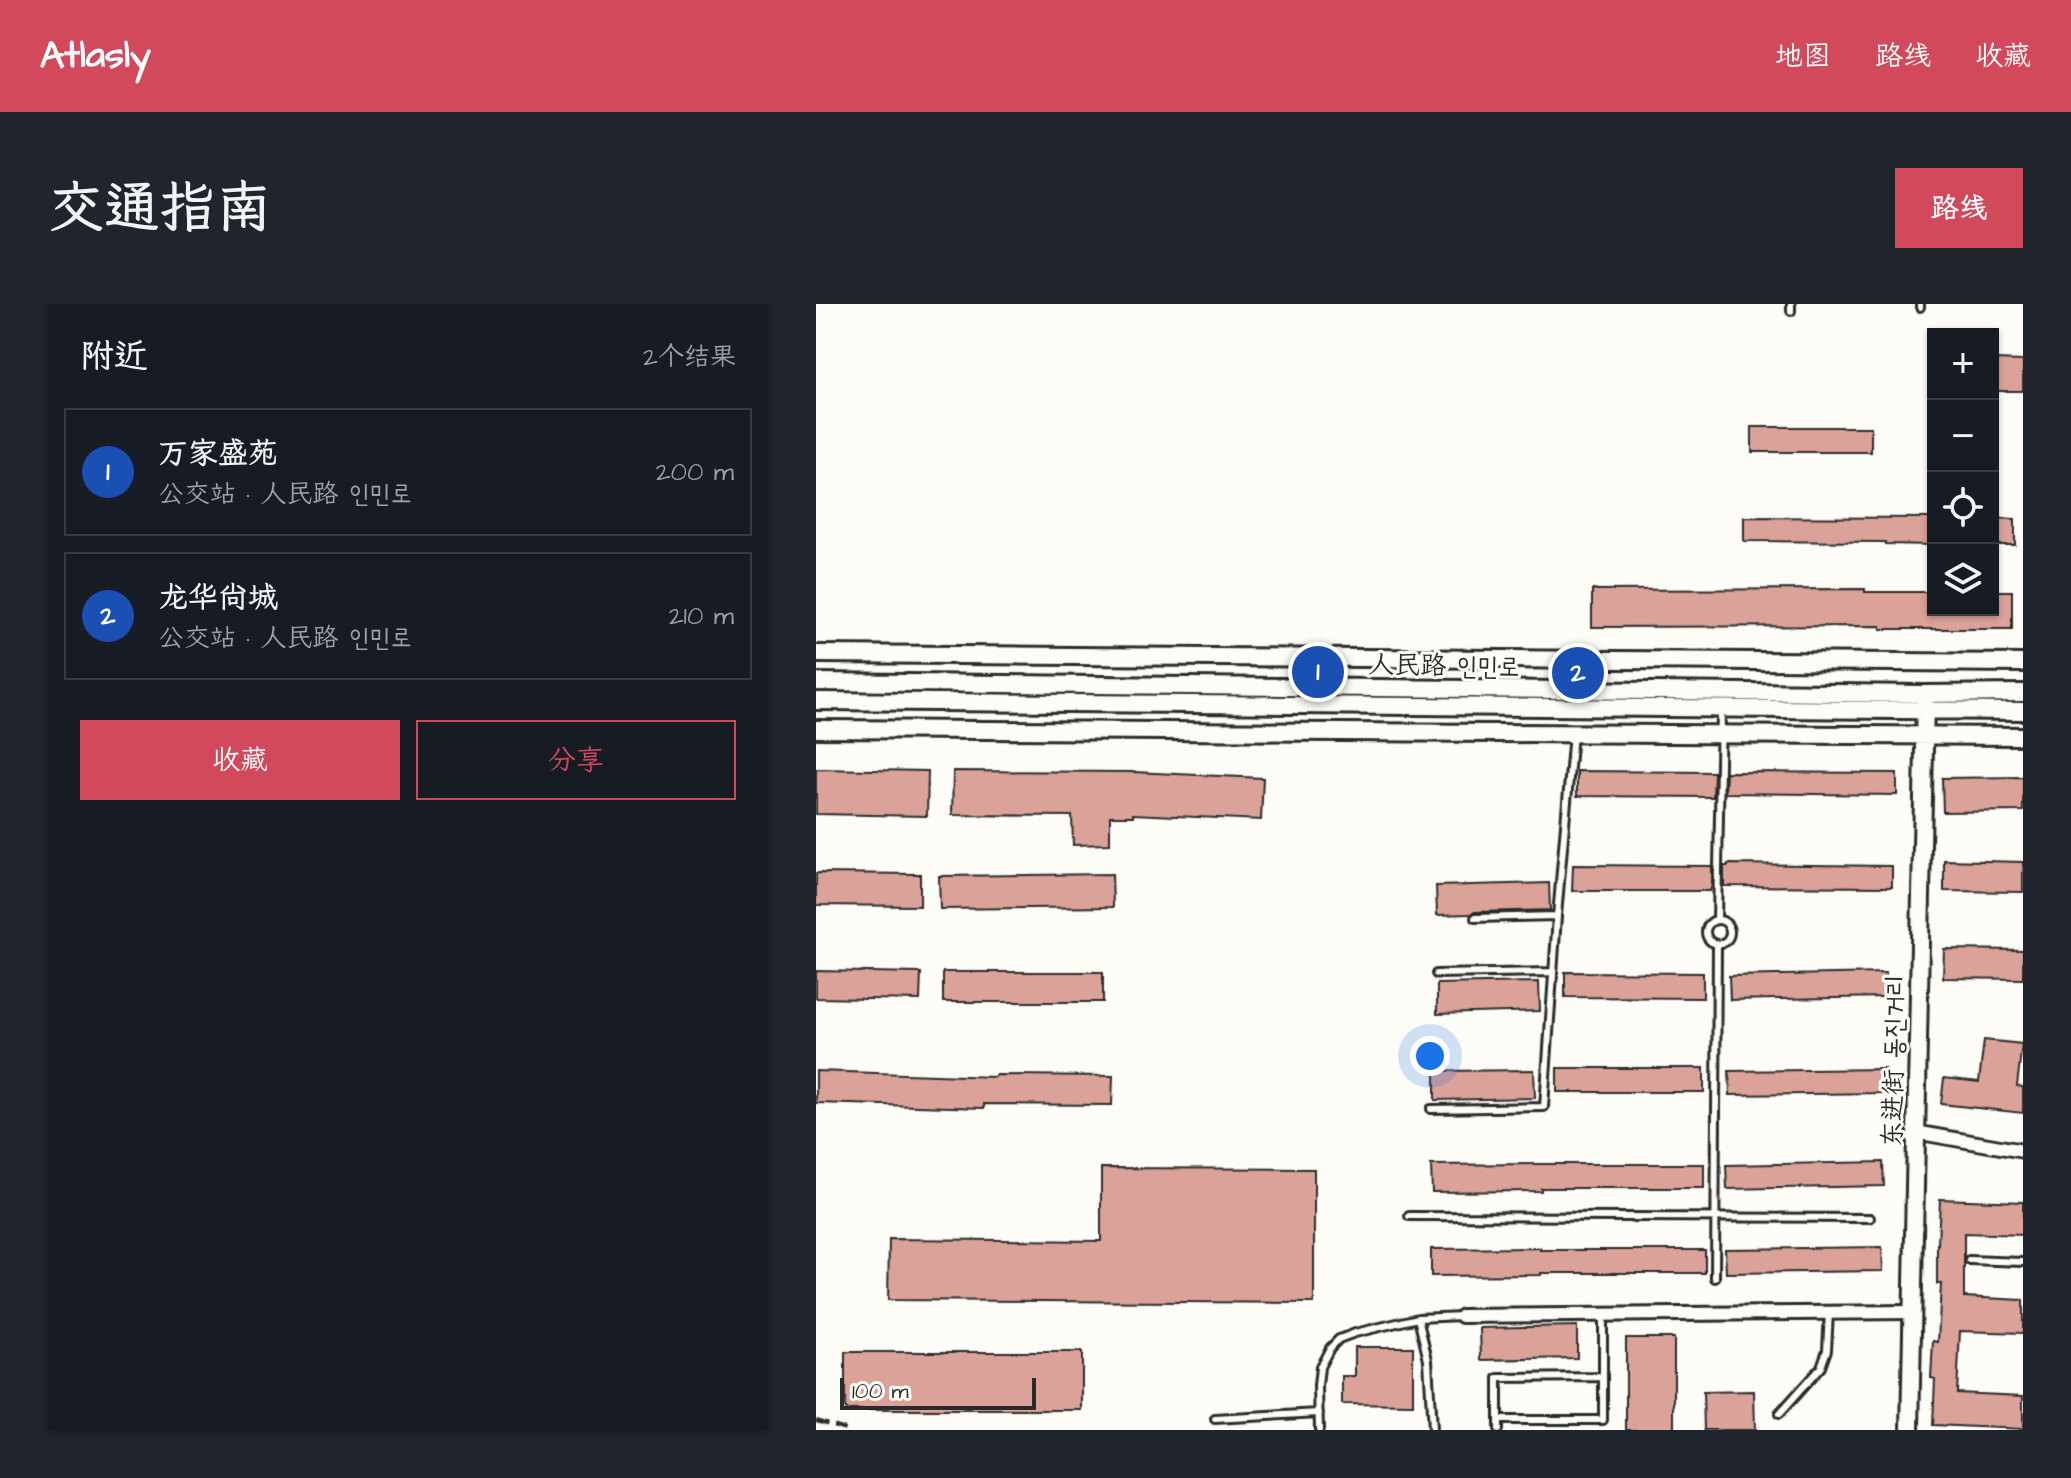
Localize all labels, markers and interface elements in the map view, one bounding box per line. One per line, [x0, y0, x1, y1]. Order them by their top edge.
text: Atlasly [40, 30, 151, 82]
text: 地图 [1775, 37, 1831, 76]
text: 路线 [1875, 37, 1931, 76]
text: 收藏 [1975, 37, 2031, 76]
button: 路线 [1895, 168, 2023, 248]
text: 交通指南 [48, 171, 272, 249]
map controls [1927, 328, 1999, 616]
button: + [1927, 328, 1999, 400]
text: 附近 [80, 333, 148, 381]
text: 2个结果 [643, 339, 736, 375]
button: − [1927, 400, 1999, 472]
text: 万家盛苑 [158, 433, 278, 475]
text: 1 [106, 454, 110, 490]
text: 200 m [656, 454, 734, 490]
button: locate [1927, 472, 1999, 544]
text: 公交站 · 人民路 인민로 [158, 476, 412, 512]
button: layers [1927, 544, 1999, 616]
text: 龙华尚城 [158, 577, 278, 619]
text: 2 [101, 598, 115, 634]
text: 210 m [669, 598, 734, 634]
text: 公交站 · 人民路 인민로 [158, 620, 412, 656]
pin: 1 [1292, 642, 1344, 702]
pin: 2 [1552, 643, 1604, 703]
street label: 人民路 인민로 [1368, 647, 1520, 685]
button: 收藏 [80, 720, 400, 800]
button: 分享 [416, 720, 736, 800]
street label: 东进街 동진거리 [1875, 975, 1913, 1147]
your location [1410, 1036, 1450, 1076]
scale bar [840, 1374, 1036, 1410]
text: 100 m [852, 1376, 909, 1407]

